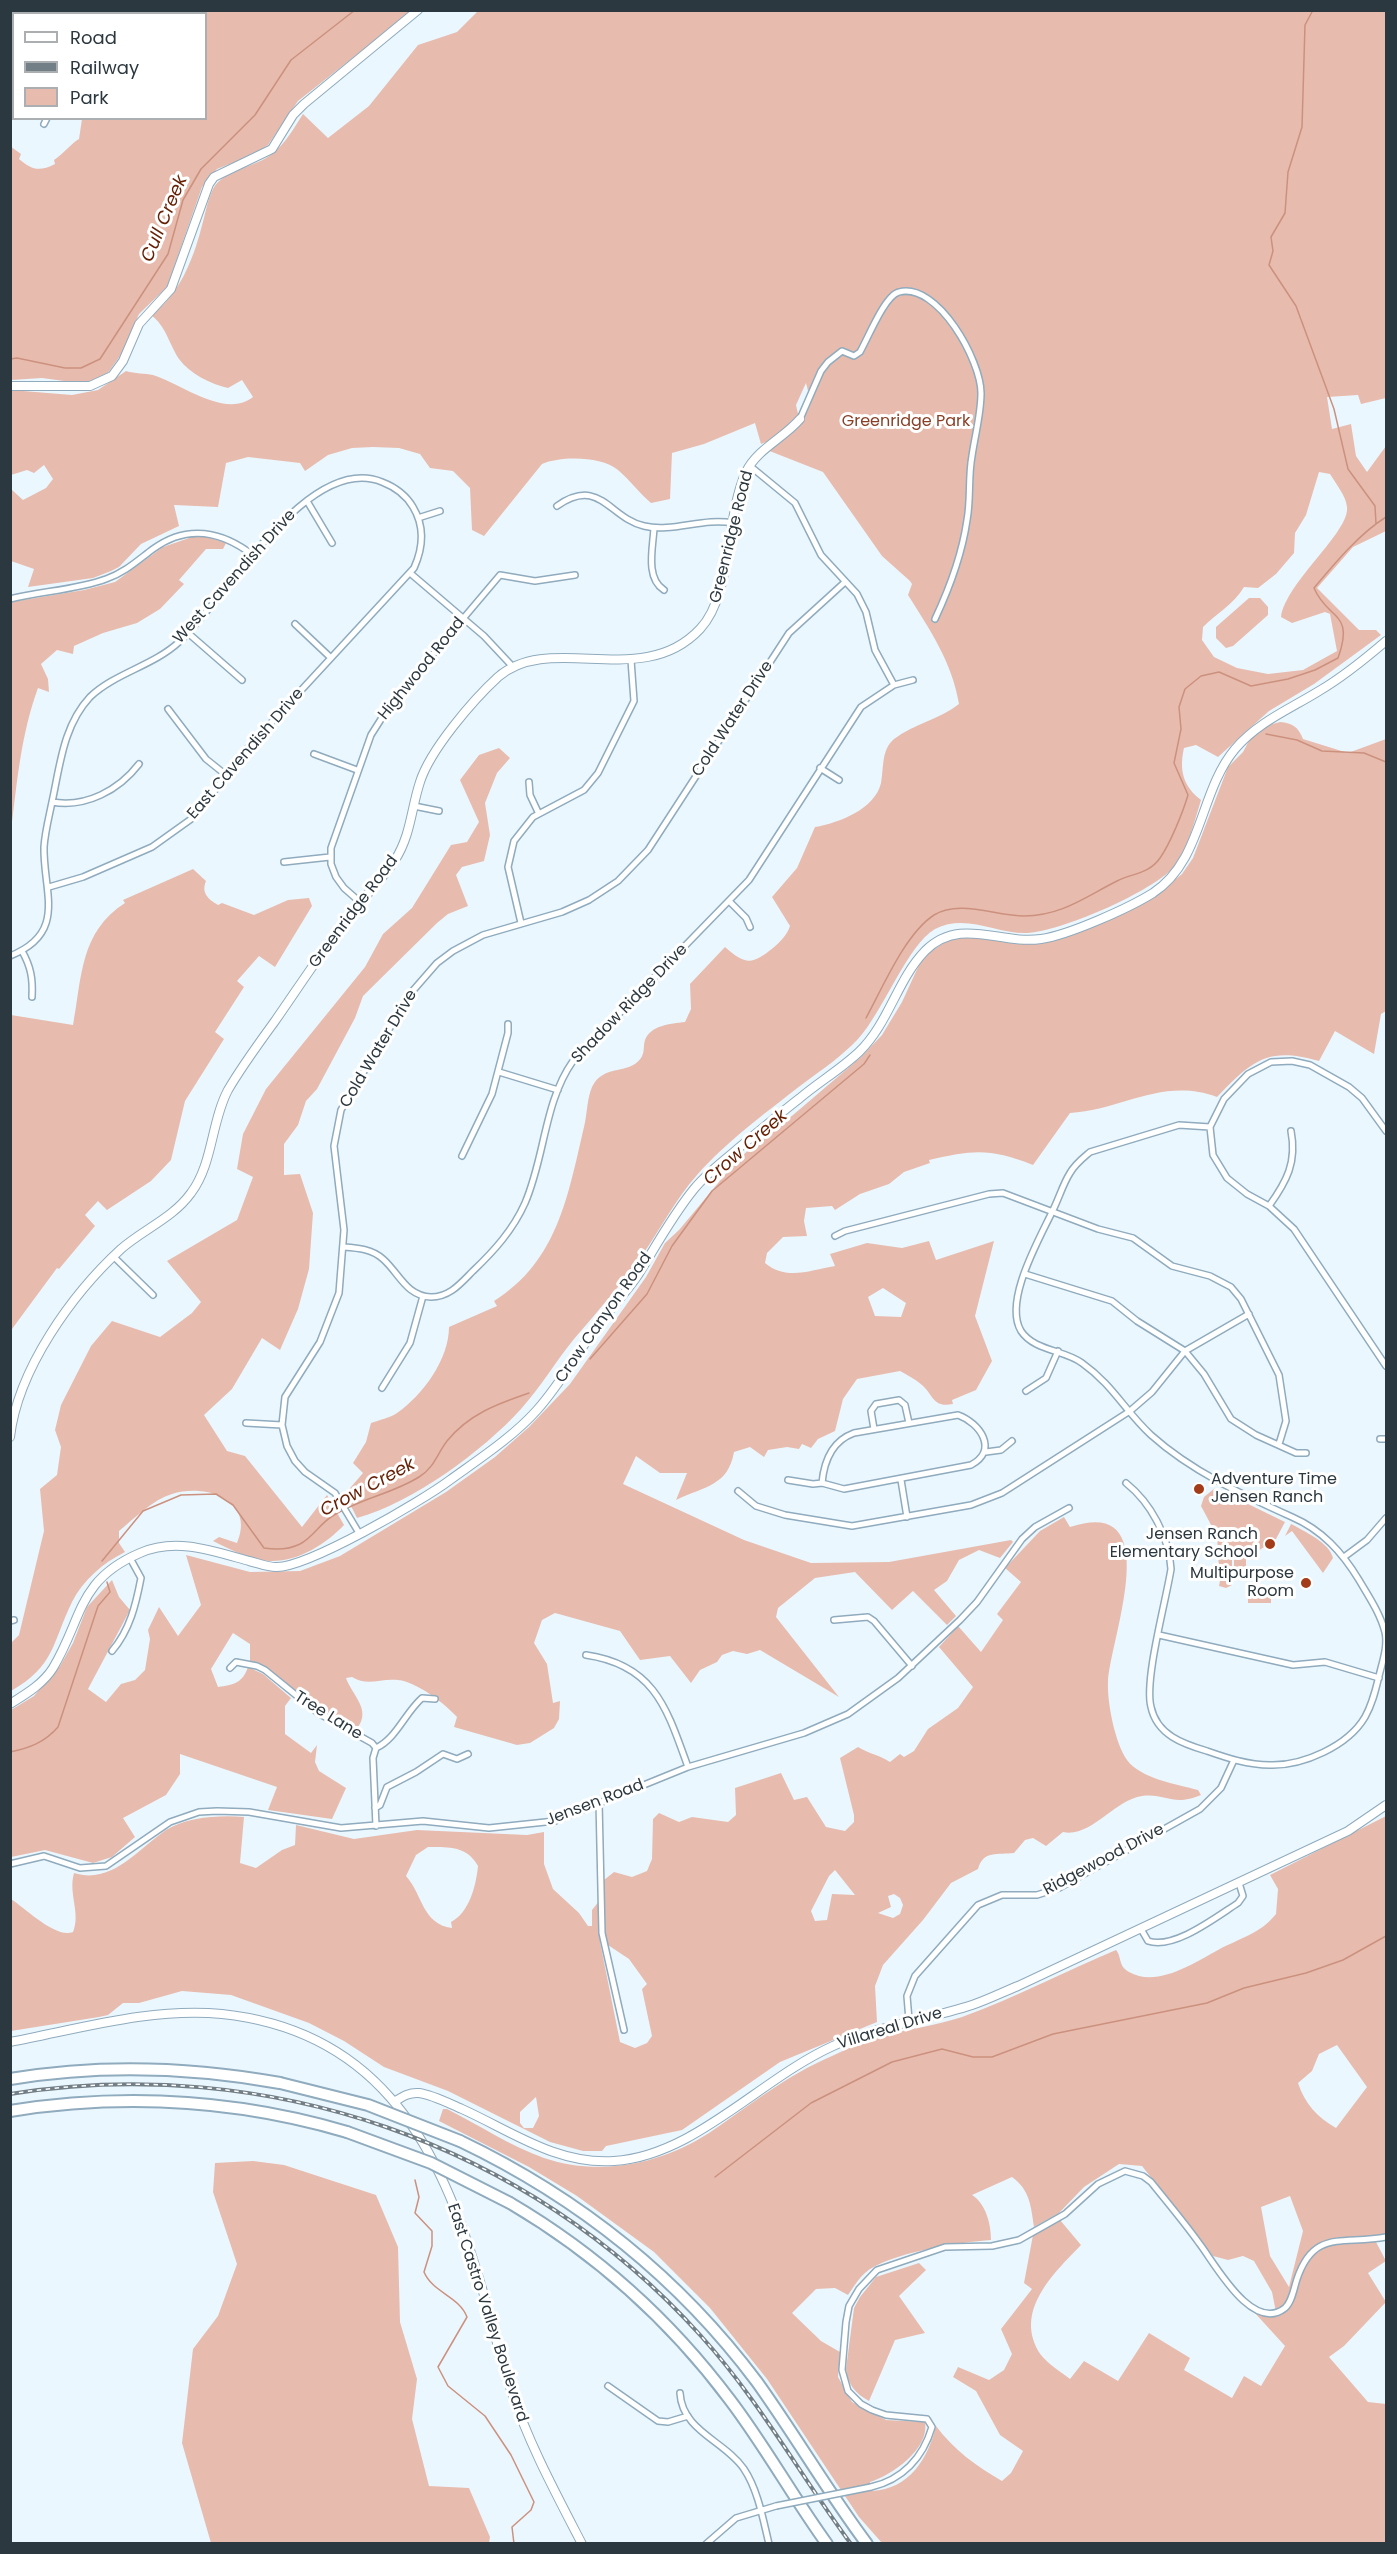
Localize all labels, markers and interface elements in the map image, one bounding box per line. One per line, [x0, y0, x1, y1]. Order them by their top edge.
legend [12, 12, 207, 120]
text: Road [70, 25, 117, 50]
text: Railway [70, 55, 139, 80]
text: Park [70, 85, 109, 110]
water label: Cull Creek [137, 173, 193, 265]
park label: Greenridge Park [842, 412, 970, 432]
street label: Greenridge Road [706, 469, 758, 605]
street label: West Cavendish Drive [170, 506, 300, 648]
street label: Highwood Road [375, 614, 469, 724]
street label: Cold Water Drive [688, 658, 778, 780]
street label: East Cavendish Drive [184, 684, 308, 824]
street label: Greenridge Road [305, 852, 403, 972]
street label: Shadow Ridge Drive [568, 940, 692, 1068]
street label: Cold Water Drive [336, 987, 422, 1111]
water label: Crow Creek [699, 1106, 793, 1190]
street label: Crow Canyon Road [552, 1249, 656, 1387]
water label: Crow Creek [317, 1454, 419, 1522]
place label: Adventure Time Jensen Ranch [1211, 1470, 1337, 1508]
marker: Adventure Time Jensen Ranch [1192, 1482, 1206, 1496]
place label: Jensen Ranch Elementary School [1110, 1525, 1258, 1563]
marker: Jensen Ranch Elementary School [1263, 1537, 1277, 1551]
place label: Multipurpose Room [1190, 1564, 1294, 1602]
marker: Multipurpose Room [1299, 1576, 1313, 1590]
street label: Tree Lane [290, 1688, 366, 1744]
street label: Jensen Road [543, 1776, 647, 1830]
street label: Ridgewood Drive [1040, 1820, 1168, 1900]
street label: Villareal Drive [835, 2004, 945, 2054]
street label: East Castro Valley Boulevard [443, 2201, 531, 2425]

